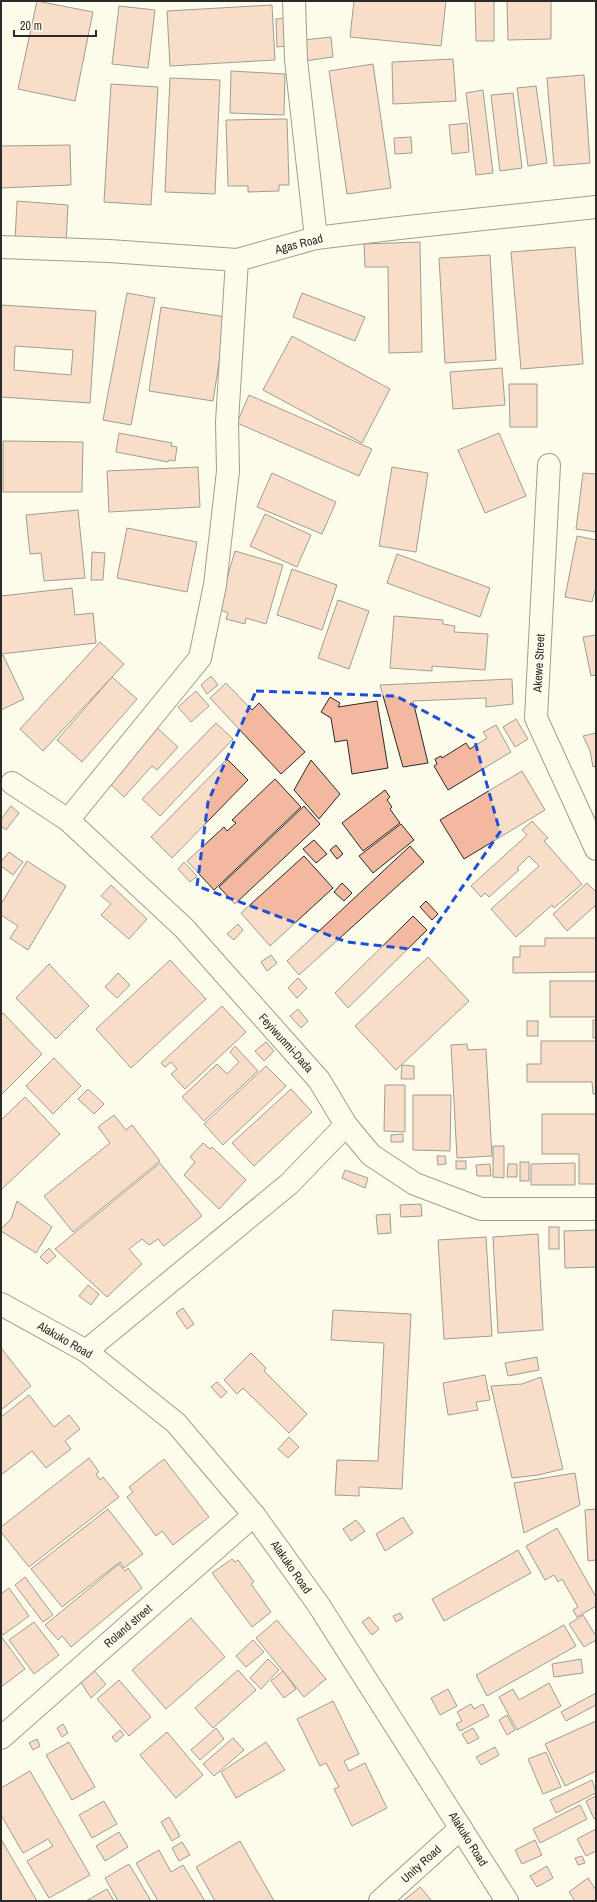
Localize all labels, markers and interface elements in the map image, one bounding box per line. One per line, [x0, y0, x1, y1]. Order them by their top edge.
scale bar [14, 12, 96, 38]
text: 20 m [20, 18, 42, 34]
street label: Agas Road [272, 230, 325, 258]
street label: Akewe Street [529, 633, 549, 694]
street label: Feyiwunmi-Dada [255, 1010, 317, 1076]
street label: Alakuko Road [34, 1317, 96, 1362]
street label: Alakuko Road [266, 1536, 315, 1597]
street label: Roland street [101, 1601, 156, 1651]
street label: Alakuko Road [444, 1808, 491, 1869]
street label: Unity Road [397, 1842, 445, 1886]

